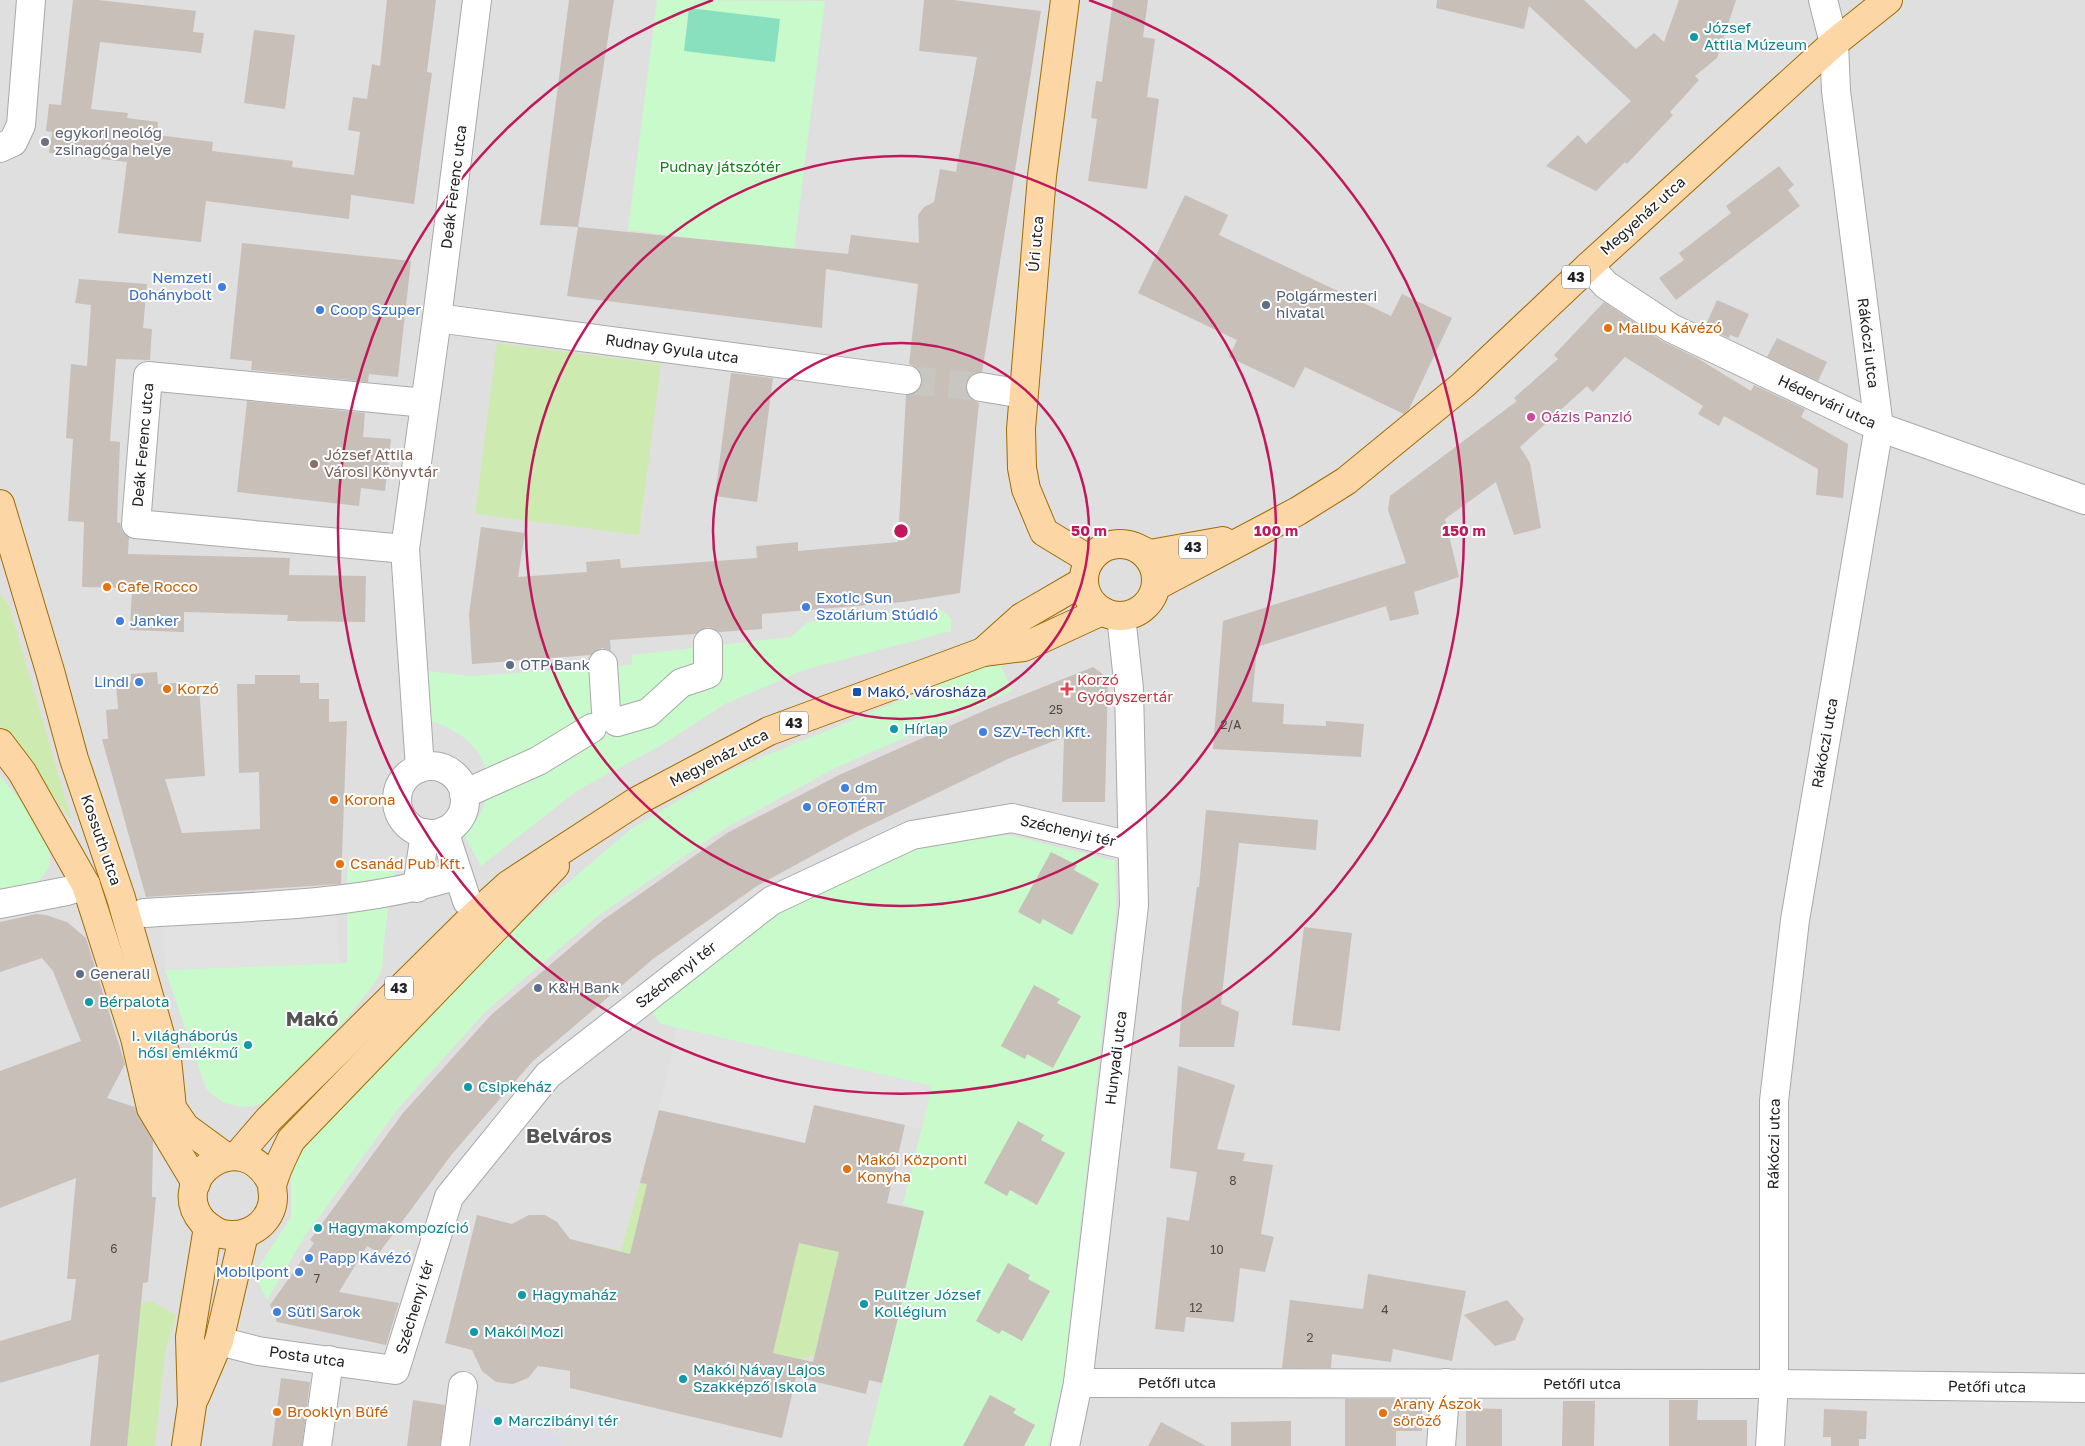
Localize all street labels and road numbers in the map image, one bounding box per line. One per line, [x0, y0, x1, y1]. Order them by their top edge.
street label: Deák Ferenc utca [436, 124, 470, 250]
street label: Megyeház utca [1596, 172, 1689, 258]
street label: Úri utca [1024, 215, 1046, 273]
road number: 43 [1562, 266, 1590, 288]
street label: Rákóczi utca [1855, 297, 1883, 389]
street label: Rudnay Gyula utca [604, 330, 740, 366]
street label: Hédervári utca [1776, 371, 1879, 432]
street label: Deák Ferenc utca [128, 382, 156, 508]
road number: 43 [1179, 536, 1207, 558]
street label: Rákóczi utca [1807, 696, 1841, 789]
road number: 43 [780, 711, 808, 734]
street label: Megyeház utca [666, 724, 771, 790]
street label: Kossuth utca [78, 792, 126, 887]
street label: Széchenyi tér [1019, 810, 1118, 850]
street label: Széchenyi tér [631, 937, 719, 1011]
road number: 43 [385, 976, 413, 1000]
street label: Hunyadi utca [1100, 1010, 1130, 1106]
street label: Rákóczi utca [1763, 1098, 1783, 1190]
street label: Széchenyi tér [391, 1257, 437, 1356]
street label: Posta utca [268, 1342, 346, 1370]
street label: Petőfi utca [1138, 1373, 1216, 1391]
street label: Petőfi utca [1543, 1374, 1621, 1392]
street label: Petőfi utca [1948, 1376, 2026, 1396]

